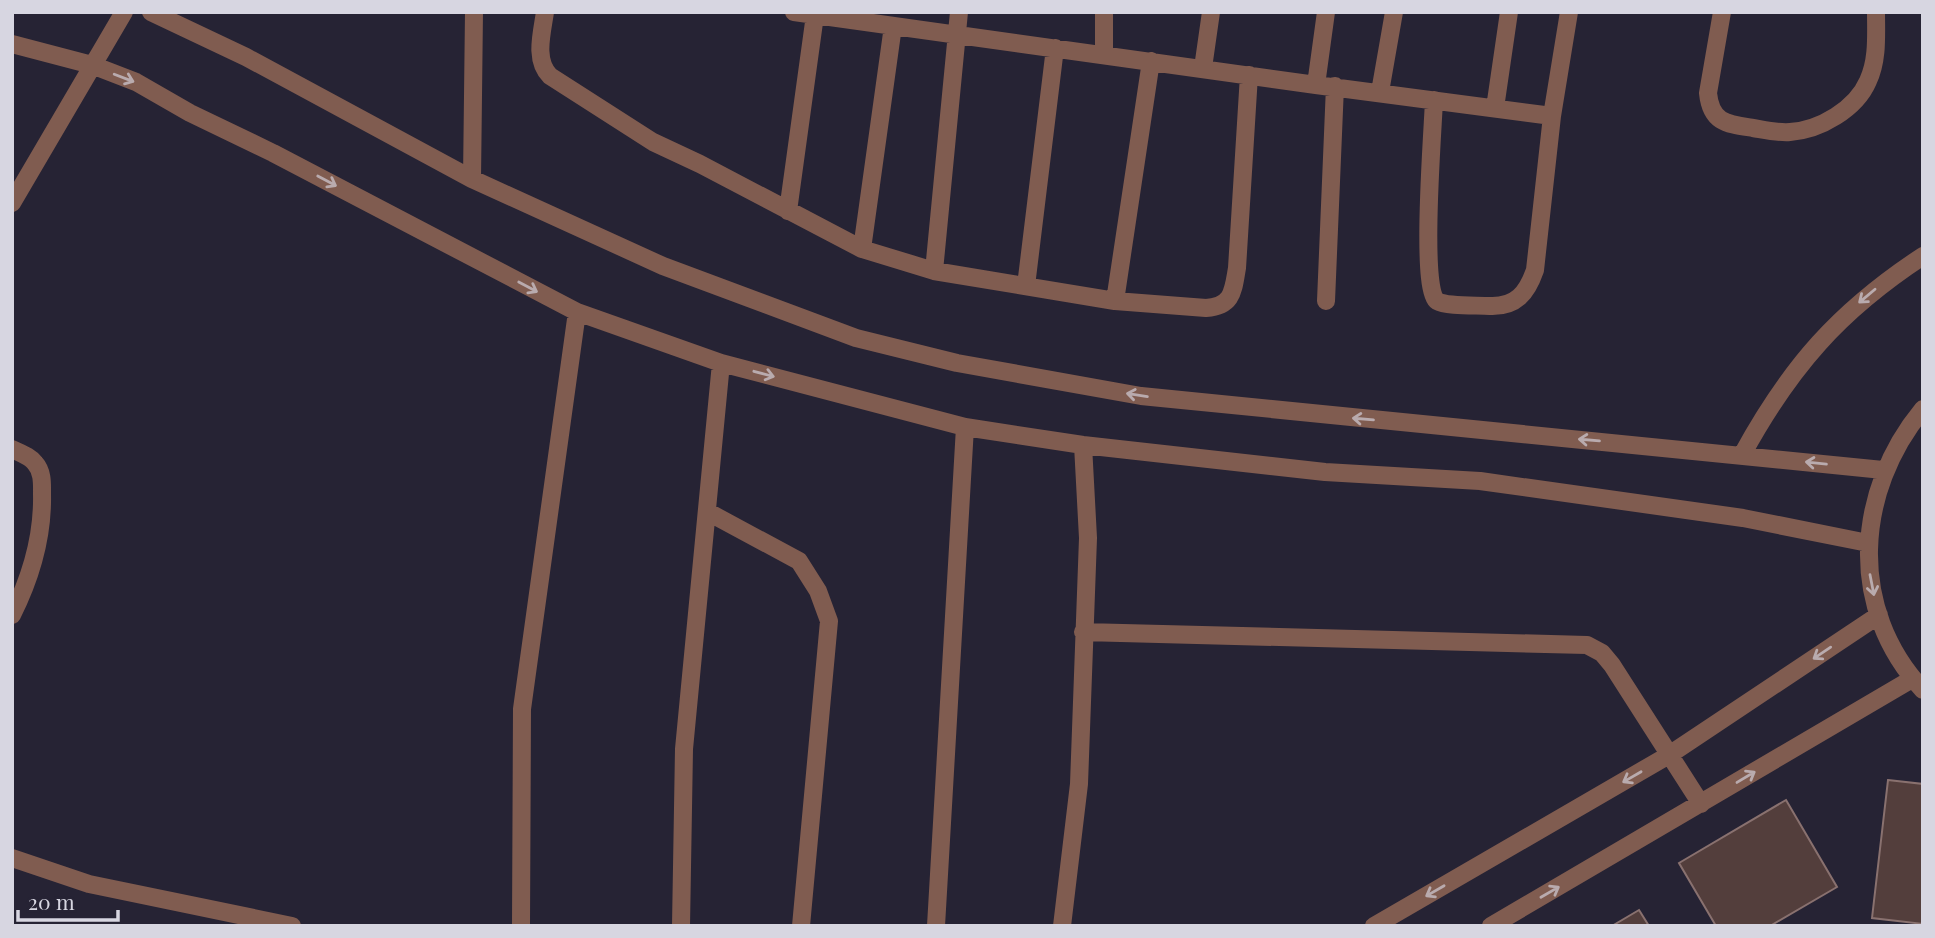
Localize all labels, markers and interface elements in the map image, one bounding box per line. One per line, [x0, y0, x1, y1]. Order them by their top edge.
one-way arrow [113, 72, 135, 85]
one-way arrow [316, 175, 337, 188]
one-way arrow [517, 280, 538, 294]
one-way arrow [1859, 288, 1877, 304]
one-way arrow [752, 368, 775, 381]
one-way arrow [1126, 388, 1149, 401]
one-way arrow [1352, 412, 1375, 425]
one-way arrow [1579, 433, 1601, 446]
one-way arrow [1805, 456, 1827, 469]
one-way arrow [1866, 573, 1880, 596]
one-way arrow [1813, 645, 1832, 660]
one-way arrow [1622, 770, 1642, 784]
one-way arrow [1736, 770, 1756, 784]
scale bar [18, 878, 117, 922]
one-way arrow [1425, 884, 1445, 898]
one-way arrow [1539, 884, 1559, 898]
text: 20 m [28, 887, 75, 915]

